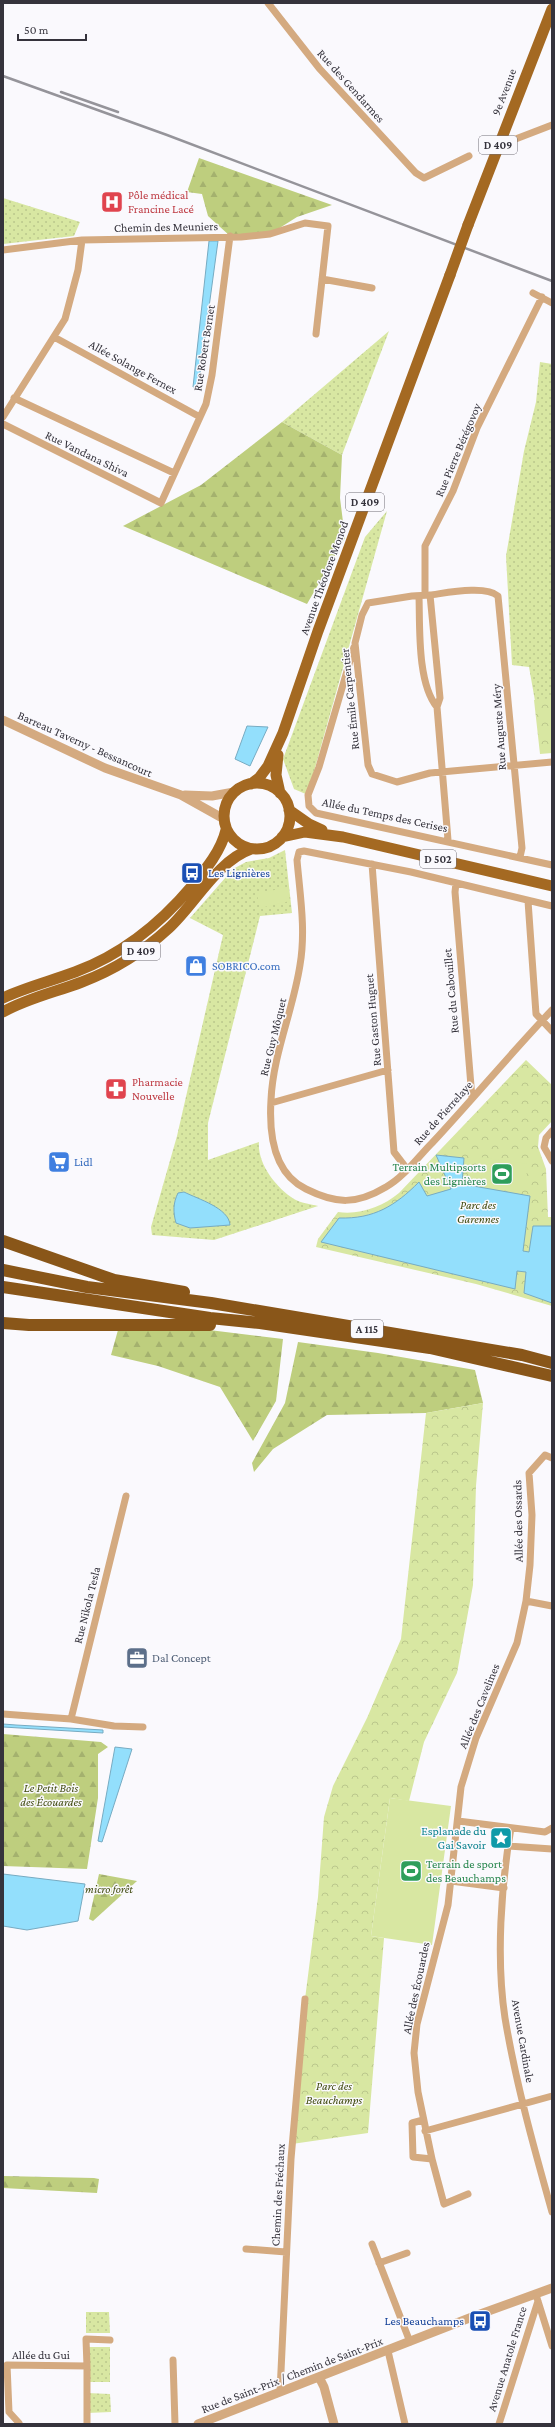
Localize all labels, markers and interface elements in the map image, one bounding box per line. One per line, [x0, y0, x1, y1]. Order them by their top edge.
scale bar [18, 16, 86, 42]
text: 50 m [24, 23, 49, 37]
street label: Rue des Gendarmes [314, 46, 388, 126]
street label: 9e Avenue [489, 67, 519, 117]
road number: D 409 [479, 136, 517, 154]
place label: Pôle médical Francine Lacé [128, 188, 194, 216]
hospital icon: Pôle médical Francine Lacé [99, 189, 125, 215]
street label: Chemin des Meuniers [114, 219, 218, 235]
street label: Rue Robert Bornet [190, 303, 218, 392]
street label: Allée Solange Fernex [87, 337, 180, 397]
street label: Rue Pierre Bérégovoy [432, 401, 484, 499]
street label: Rue Vandana Shiva [43, 428, 131, 480]
road number: D 409 [346, 493, 384, 511]
street label: Avenue Théodore Monod [297, 518, 351, 637]
street label: Rue Émile Carpentier [338, 647, 362, 750]
street label: Rue Auguste Méry [489, 683, 509, 771]
street label: Barreau Taverny - Bessancourt [15, 708, 155, 780]
street label: Allée du Temps des Cerises [321, 795, 449, 835]
road number: D 502 [420, 850, 456, 868]
bus stop icon: Les Lignières [179, 860, 205, 886]
place label: Les Lignières [208, 866, 270, 880]
road number: D 409 [122, 942, 160, 960]
street label: Rue du Cabouillet [440, 947, 462, 1034]
shop icon: SOBRICO.com [183, 953, 209, 979]
place label: SOBRICO.com [212, 959, 281, 973]
street label: Rue Gaston Huguet [362, 972, 384, 1067]
street label: Rue Guy Môquet [257, 996, 290, 1077]
place label: Pharmacie Nouvelle [132, 1075, 183, 1103]
pharmacy icon: Pharmacie Nouvelle [103, 1076, 129, 1102]
street label: Rue de Pierrelaye [411, 1078, 475, 1148]
supermarket icon: Lidl [46, 1149, 72, 1175]
place label: Lidl [74, 1155, 93, 1169]
place label: Terrain Multipsorts des Lignières [393, 1160, 486, 1188]
sports icon: Terrain Multipsorts des Lignières [489, 1161, 515, 1187]
park label: Parc des Garennes [457, 1198, 499, 1226]
road number: A 115 [351, 1320, 383, 1338]
street label: Allée des Ossards [510, 1479, 526, 1562]
street label: Rue Nikola Tesla [71, 1565, 103, 1645]
office icon: Dal Concept [124, 1645, 150, 1671]
place label: Dal Concept [152, 1651, 212, 1665]
street label: Allée des Cavelines [456, 1661, 503, 1751]
park label: Le Petit Bois des Écouardes [20, 1781, 82, 1809]
place label: Esplanade du Gai Savoir [421, 1824, 487, 1852]
place icon: Esplanade du Gai Savoir [488, 1825, 514, 1851]
place label: Terrain de sport des Beauchamps [426, 1857, 506, 1885]
sports icon: Terrain de sport des Beauchamps [398, 1858, 424, 1884]
park label: micro forêt [85, 1882, 133, 1896]
street label: Allée des Écouardes [399, 1940, 433, 2035]
street label: Avenue Cardinale [509, 1998, 537, 2084]
park label: Parc des Beauchamps [306, 2079, 363, 2107]
street label: Chemin des Fréchaux [268, 2143, 288, 2247]
street label: Avenue Anatole France [484, 2305, 530, 2413]
bus stop icon: Les Beauchamps [467, 2308, 493, 2334]
place label: Les Beauchamps [384, 2314, 464, 2328]
street label: Rue de Saint-Prix / Chemin de Saint-Prix [199, 2334, 385, 2416]
street label: Allée du Gui [12, 2348, 70, 2362]

